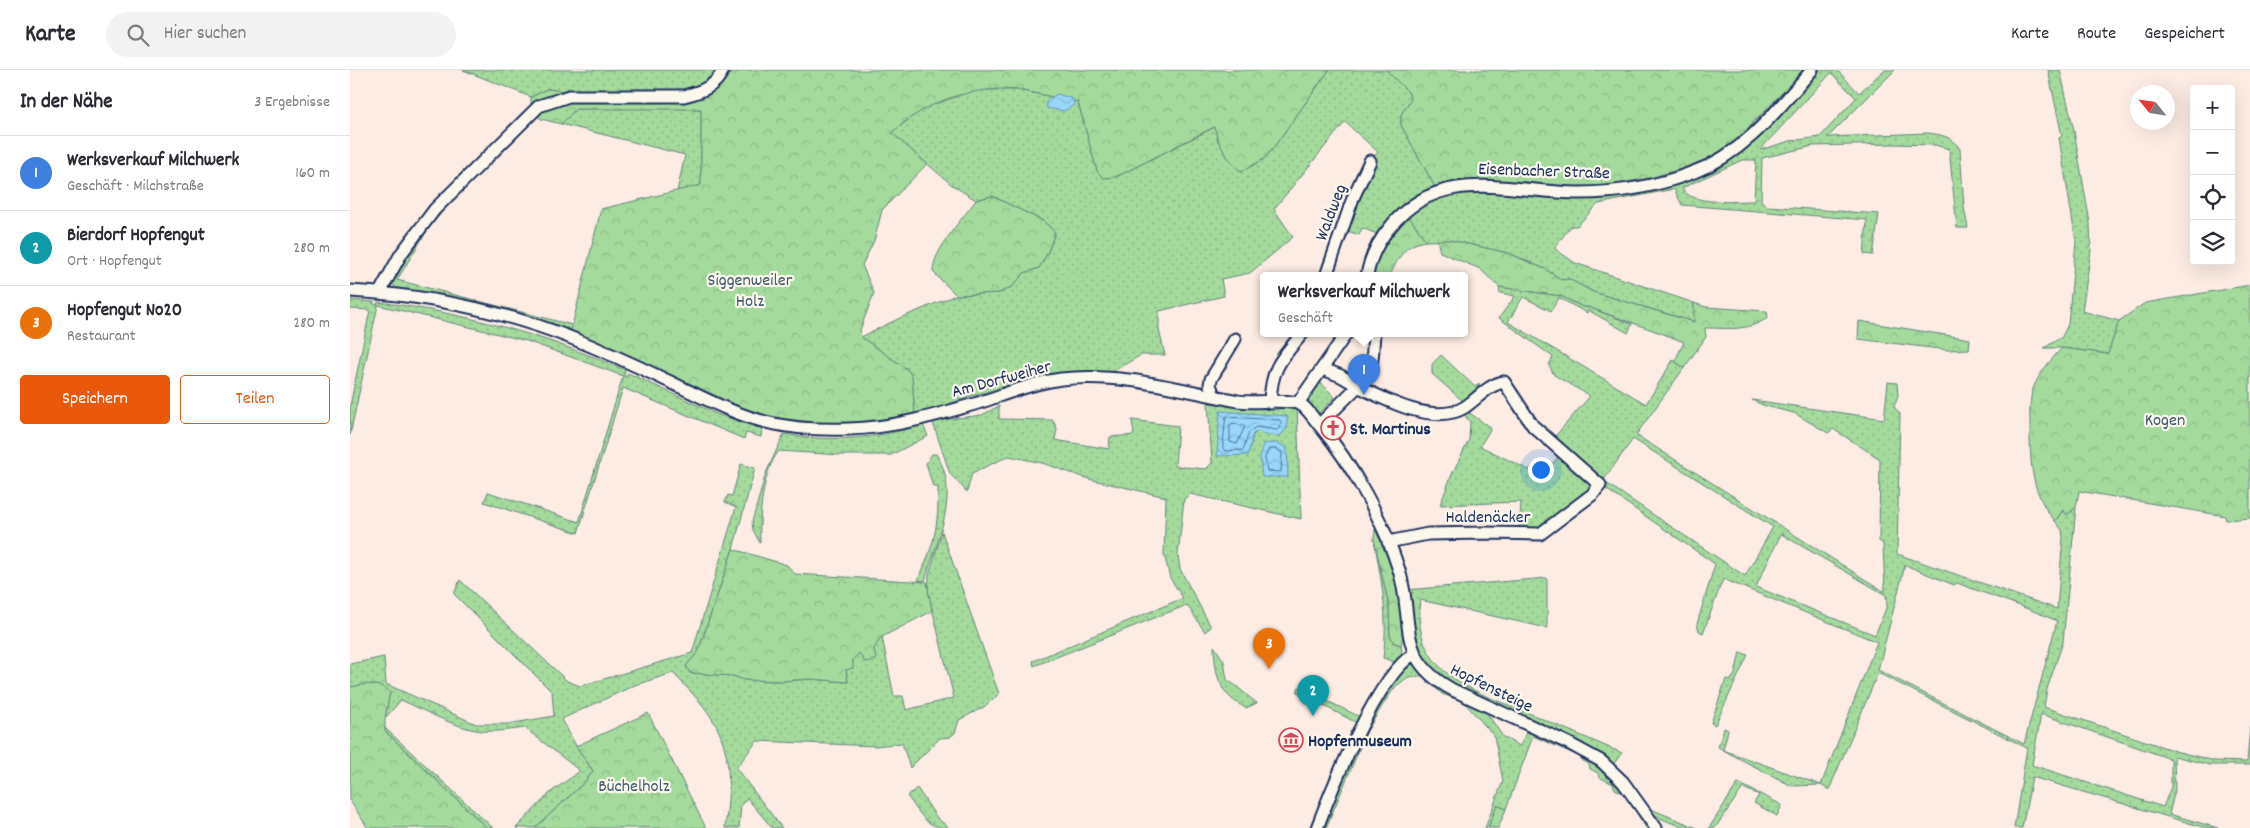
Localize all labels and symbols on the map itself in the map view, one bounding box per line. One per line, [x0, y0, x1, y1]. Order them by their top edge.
north arrow [2130, 85, 2175, 130]
street label: Eisenbacher Straße [1478, 158, 1610, 187]
street label: Waldweg [1310, 181, 1355, 245]
park label: Siggenweiler Holz [708, 269, 793, 315]
pin: 1 [1348, 354, 1380, 395]
street label: Am Dorfweiher [949, 355, 1055, 406]
park label: Kogen [2145, 409, 2185, 434]
church icon: St. Martinus [1320, 415, 1346, 441]
place label: St. Martinus [1350, 418, 1431, 443]
your location [1528, 457, 1554, 483]
street label: Haldenäcker [1446, 506, 1531, 531]
pin: 3 [1253, 628, 1285, 669]
street label: Hopfensteige [1445, 658, 1537, 720]
pin: 2 [1297, 675, 1329, 716]
museum icon: Hopfenmuseum [1278, 727, 1304, 753]
place label: Hopfenmuseum [1308, 730, 1412, 755]
park label: Büchelholz [598, 775, 670, 800]

